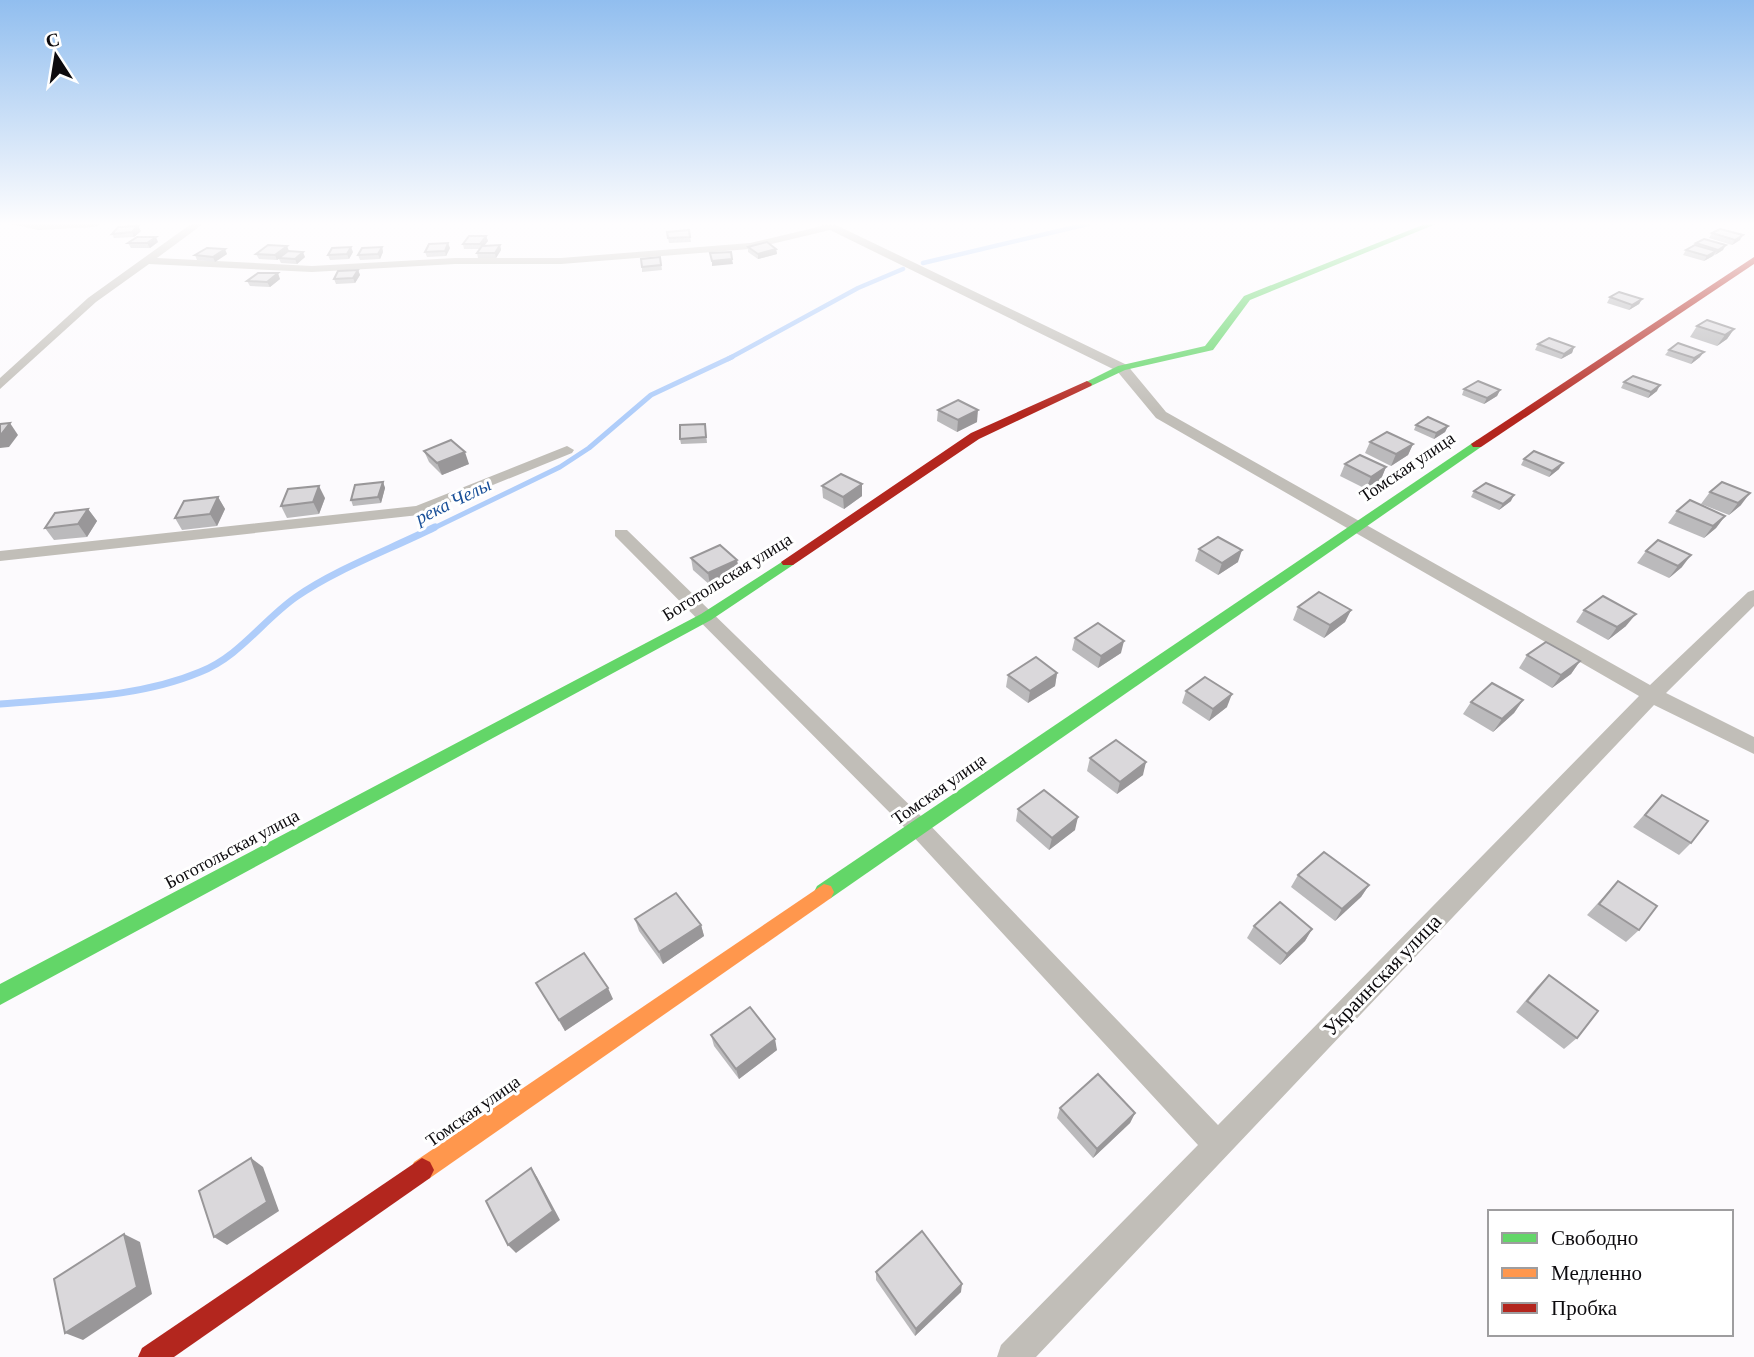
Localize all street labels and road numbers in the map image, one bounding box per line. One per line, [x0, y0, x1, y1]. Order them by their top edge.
street label: Томская улица [1356, 428, 1458, 506]
street label: Боготольская улица [658, 529, 796, 625]
street label: Томская улица [888, 749, 990, 829]
street label: Боготольская улица [161, 805, 303, 893]
street label: Украинская улица [1318, 909, 1447, 1041]
street label: Томская улица [422, 1071, 524, 1151]

